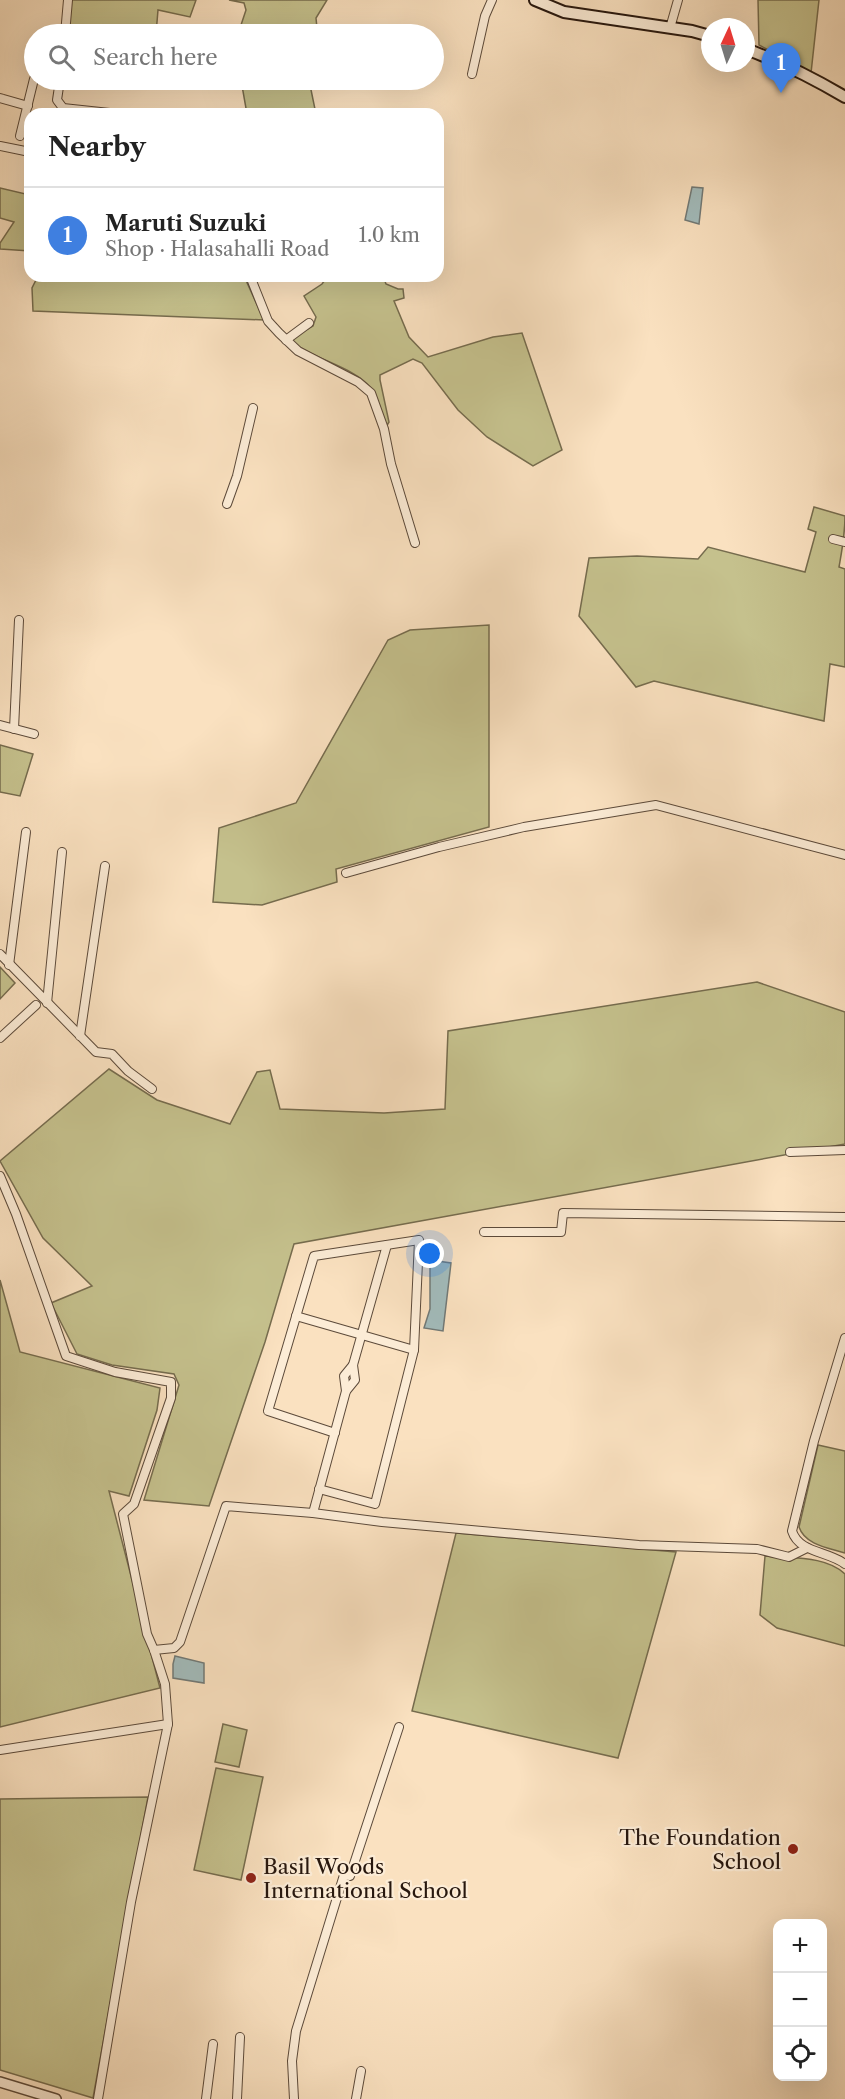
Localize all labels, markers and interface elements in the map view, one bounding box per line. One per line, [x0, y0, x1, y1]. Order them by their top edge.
north arrow [701, 18, 755, 72]
search box [24, 24, 444, 90]
icon: search [45, 41, 78, 74]
text: Search here [93, 44, 218, 71]
pin: 1 [762, 44, 800, 93]
text: Nearby [48, 131, 146, 163]
text: Maruti Suzuki [105, 210, 266, 237]
text: 1 [63, 223, 72, 247]
text: 1.0 km [359, 223, 420, 247]
text: Shop · Halasahalli Road [105, 237, 329, 261]
your location [415, 1239, 444, 1268]
place label: The Foundation School [619, 1825, 781, 1874]
marker: The Foundation School [786, 1842, 800, 1856]
place label: Basil Woods International School [263, 1854, 468, 1903]
marker: Basil Woods International School [244, 1871, 258, 1885]
map controls [773, 1919, 827, 2081]
button: + [773, 1919, 827, 1973]
button: − [773, 1973, 827, 2027]
button: locate [773, 2027, 827, 2081]

